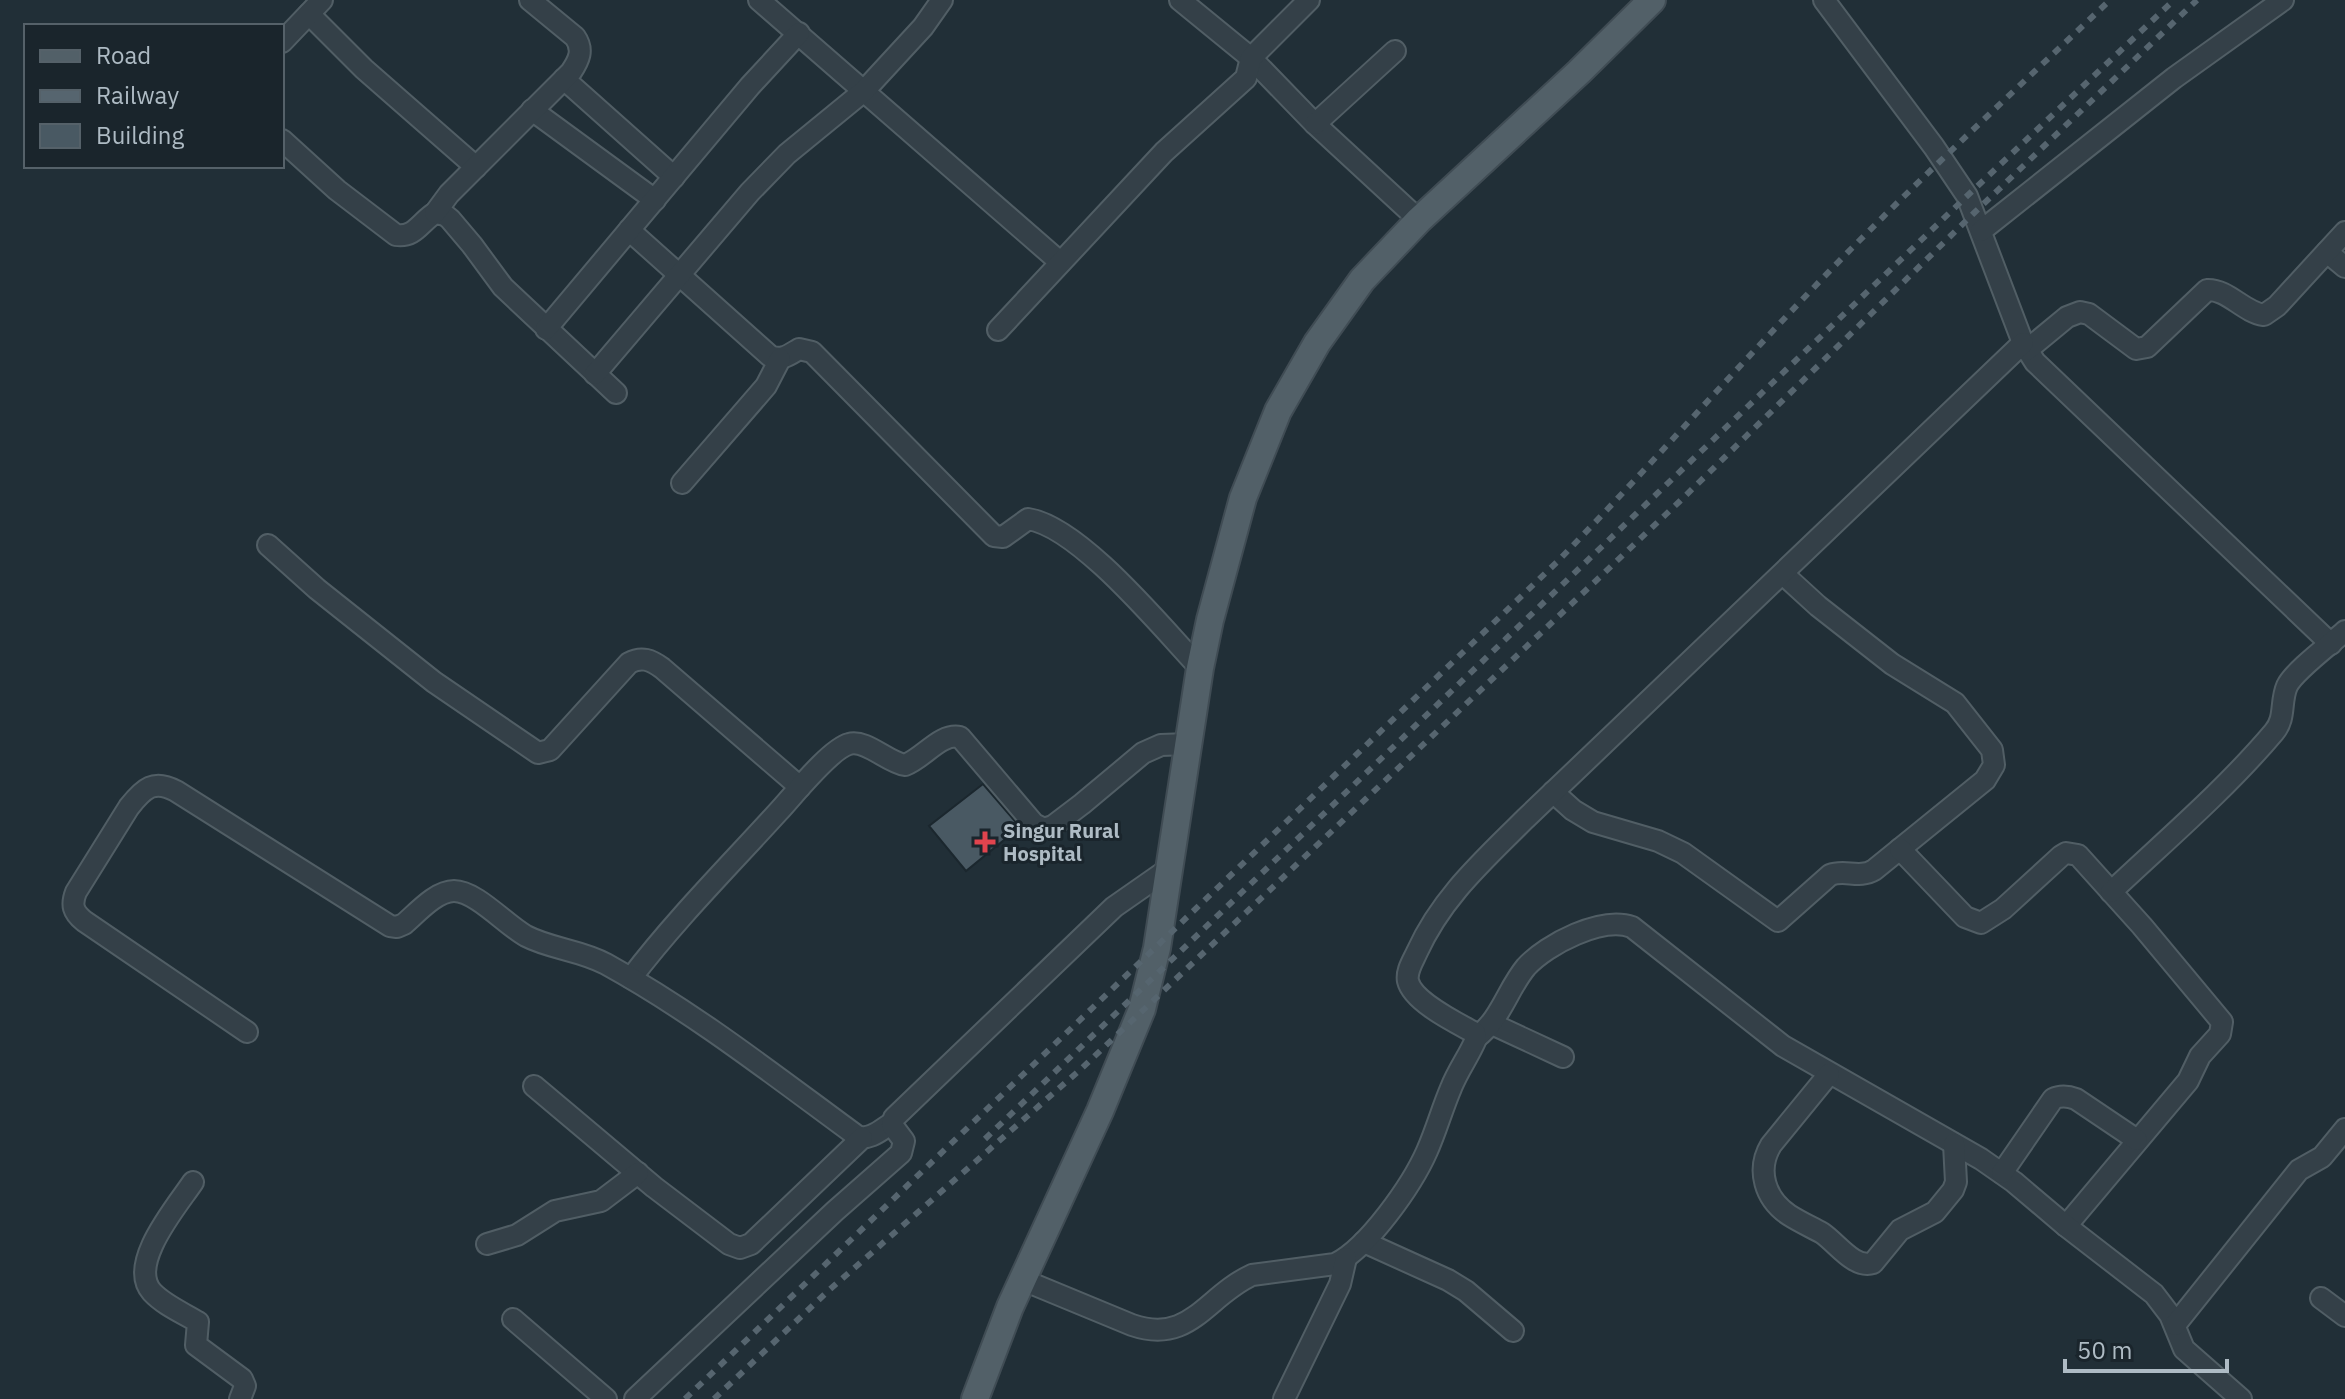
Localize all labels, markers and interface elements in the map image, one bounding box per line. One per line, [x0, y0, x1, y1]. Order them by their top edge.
legend [24, 24, 284, 168]
text: Road [96, 39, 151, 71]
text: Railway [96, 79, 179, 111]
text: Building [96, 119, 184, 151]
place label: Singur Rural Hospital [1003, 817, 1119, 867]
marker: Singur Rural Hospital [974, 831, 996, 853]
scale bar [2065, 1323, 2227, 1373]
text: 50 m [2077, 1334, 2132, 1366]

